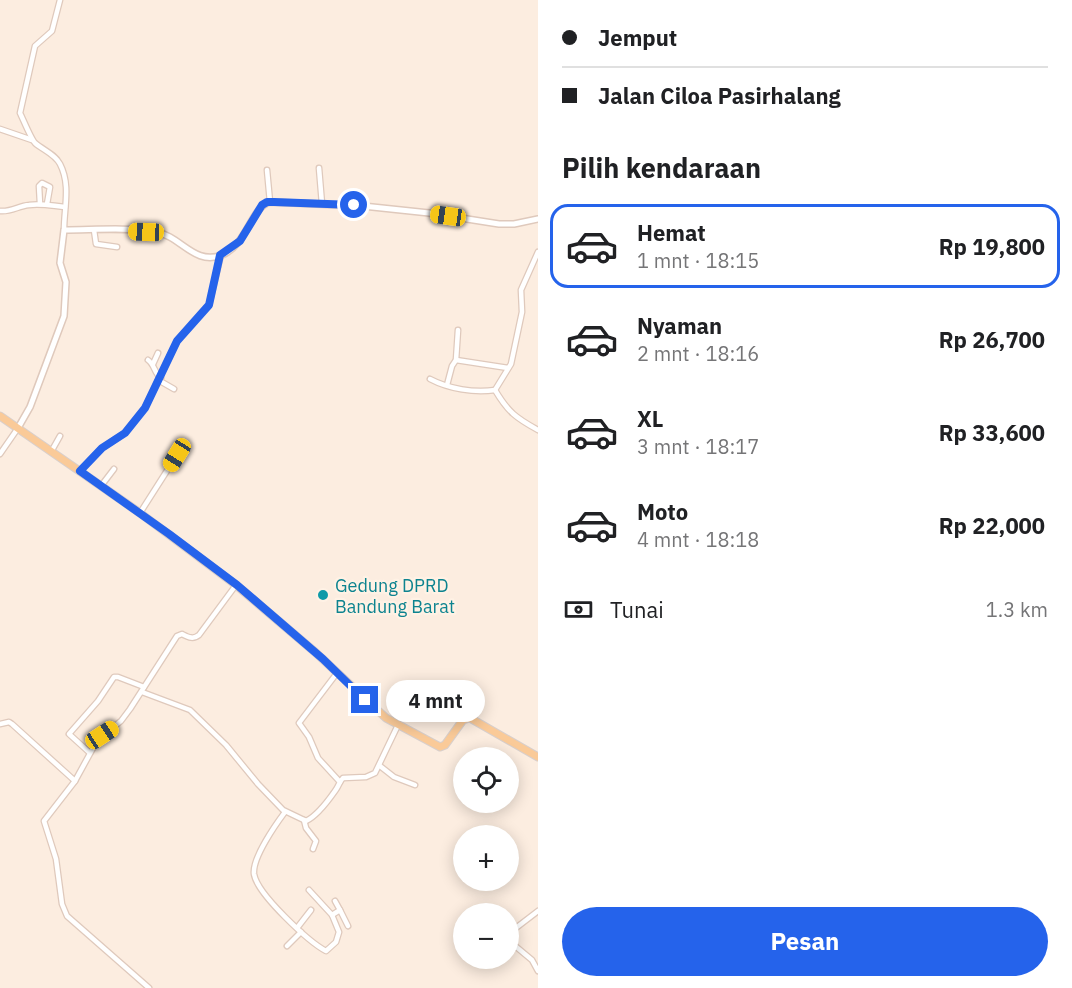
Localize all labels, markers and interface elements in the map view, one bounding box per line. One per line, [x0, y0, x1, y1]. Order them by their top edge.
text: Jemput [598, 23, 677, 52]
text: Jalan Ciloa Pasirhalang [598, 81, 841, 110]
text: Pilih kendaraan [562, 150, 761, 185]
route start [340, 191, 367, 218]
car [429, 205, 467, 227]
text: Hemat [637, 218, 706, 247]
icon: car [565, 219, 619, 273]
car [128, 222, 164, 242]
text: Rp 19,800 [939, 232, 1045, 261]
text: 1 mnt · 18:15 [637, 247, 759, 274]
text: Nyaman [637, 311, 722, 340]
icon: car [565, 312, 619, 366]
text: Rp 26,700 [939, 325, 1045, 354]
text: 2 mnt · 18:16 [637, 340, 759, 367]
text: XL [637, 404, 663, 433]
icon: car [565, 405, 619, 459]
text: Rp 33,600 [939, 418, 1045, 447]
text: 3 mnt · 18:17 [637, 433, 759, 460]
car [160, 435, 194, 475]
text: Moto [637, 497, 688, 526]
icon: car [565, 498, 619, 552]
text: Rp 22,000 [939, 511, 1045, 540]
text: 4 mnt · 18:18 [637, 526, 759, 553]
place label: Gedung DPRD Bandung Barat [335, 574, 455, 618]
marker: Gedung DPRD Bandung Barat [316, 588, 330, 602]
icon: cash [562, 593, 595, 626]
text: Tunai [610, 595, 664, 624]
text: 1.3 km [986, 596, 1048, 623]
callout: 4 mnt [386, 679, 485, 721]
route end [351, 686, 378, 713]
text: 4 mnt [408, 687, 463, 714]
car [82, 718, 122, 752]
map controls [453, 747, 519, 969]
button: locate [453, 747, 519, 813]
button: + [453, 825, 519, 891]
button: − [453, 903, 519, 969]
button: Pesan [562, 907, 1048, 976]

